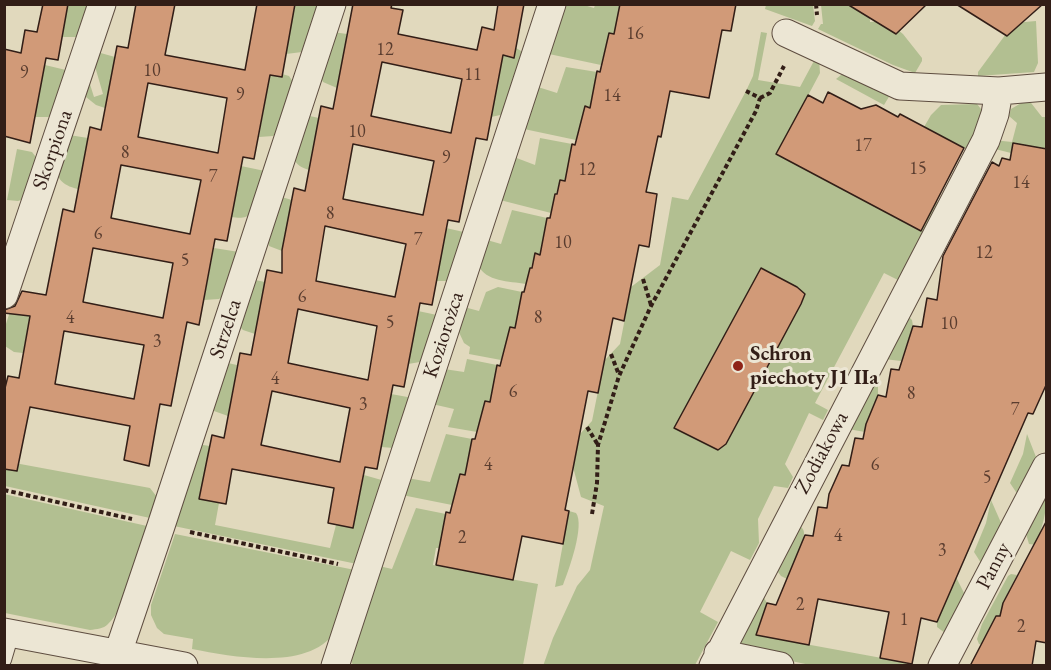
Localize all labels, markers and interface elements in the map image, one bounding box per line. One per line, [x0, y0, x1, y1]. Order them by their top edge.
house number: 16 [626, 23, 644, 45]
house number: 12 [376, 39, 394, 61]
house number: 10 [143, 60, 161, 82]
house number: 9 [20, 62, 28, 84]
house number: 11 [464, 64, 482, 86]
house number: 9 [236, 84, 244, 106]
house number: 14 [603, 85, 621, 107]
street label: Skorpiona [28, 107, 78, 193]
house number: 10 [348, 121, 366, 143]
house number: 17 [854, 135, 872, 157]
house number: 8 [121, 142, 129, 164]
house number: 9 [442, 147, 450, 169]
house number: 15 [909, 158, 927, 180]
house number: 12 [578, 159, 596, 181]
house number: 7 [209, 166, 217, 188]
house number: 14 [1012, 172, 1030, 194]
house number: 8 [326, 203, 334, 225]
house number: 6 [94, 223, 102, 245]
house number: 7 [414, 229, 422, 251]
house number: 10 [554, 232, 572, 254]
house number: 12 [975, 242, 993, 264]
house number: 5 [181, 250, 189, 272]
house number: 6 [298, 286, 306, 308]
street label: Koziorożca [418, 289, 470, 381]
street label: Strzelca [205, 296, 247, 362]
house number: 4 [66, 307, 74, 329]
house number: 8 [534, 307, 542, 329]
house number: 5 [386, 312, 394, 334]
house number: 10 [940, 313, 958, 335]
house number: 3 [153, 331, 161, 353]
place label: Schron piechoty J1 IIa [750, 341, 878, 391]
marker: Schron piechoty J1 IIa [731, 359, 745, 373]
house number: 4 [271, 368, 279, 390]
house number: 6 [509, 381, 517, 403]
house number: 8 [907, 383, 915, 405]
house number: 3 [359, 394, 367, 416]
house number: 7 [1011, 399, 1019, 421]
street label: Zodiakowa [790, 408, 854, 498]
house number: 4 [484, 454, 492, 476]
house number: 6 [871, 454, 879, 476]
house number: 5 [983, 467, 991, 489]
house number: 4 [834, 525, 842, 547]
house number: 2 [458, 527, 466, 549]
street label: Panny [971, 538, 1017, 594]
house number: 3 [938, 540, 946, 562]
house number: 2 [796, 594, 804, 616]
house number: 1 [900, 609, 908, 631]
house number: 2 [1017, 616, 1025, 638]

